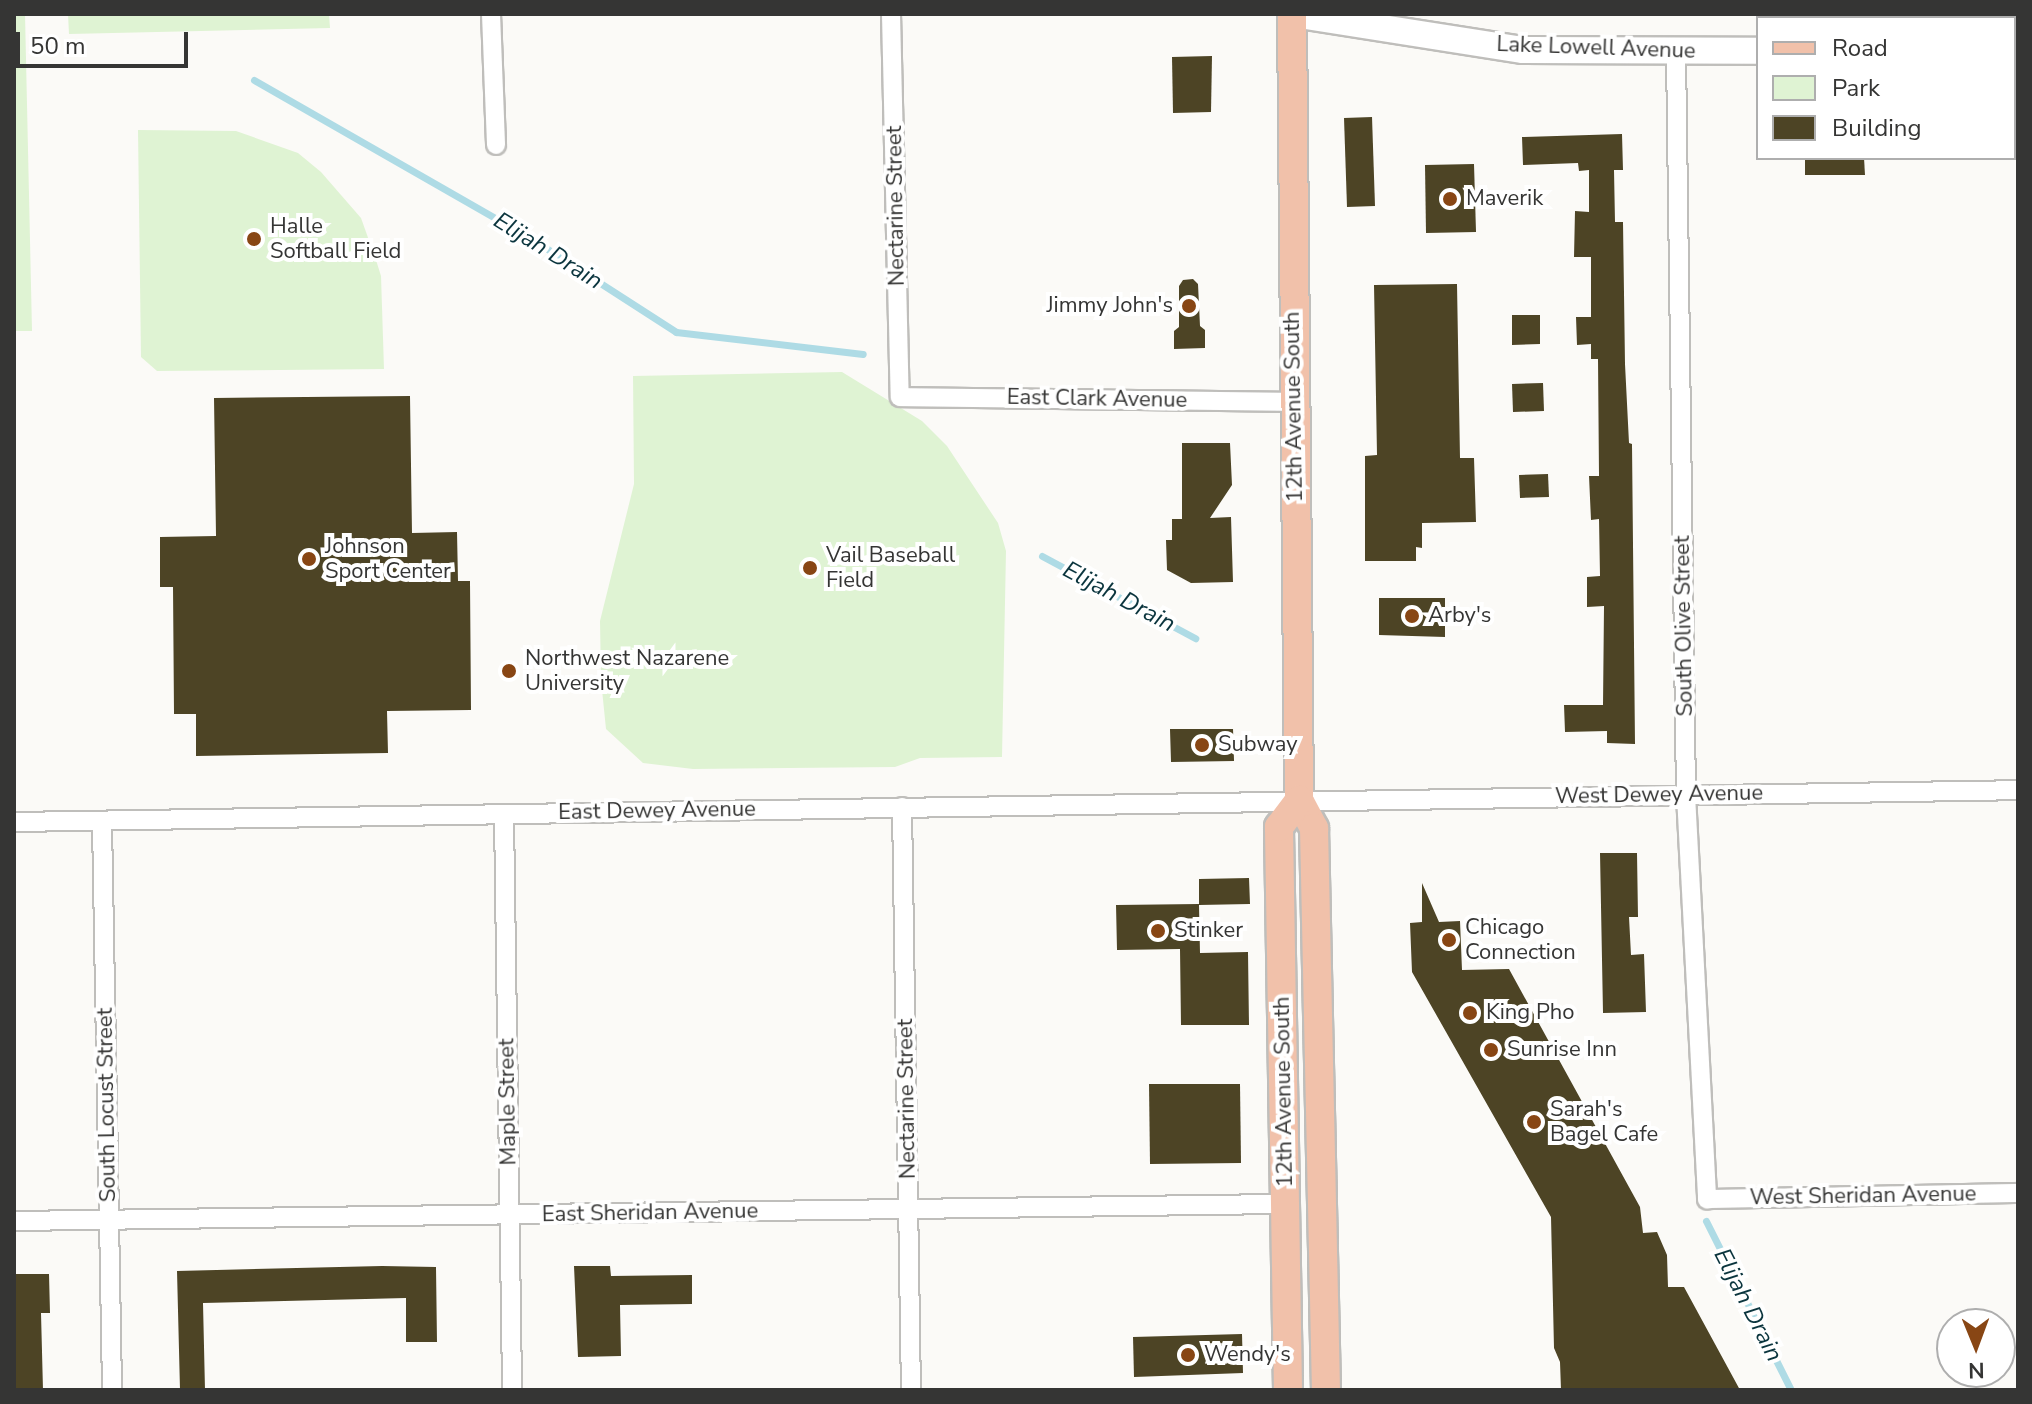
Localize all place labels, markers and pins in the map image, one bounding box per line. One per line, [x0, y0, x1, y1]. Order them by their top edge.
place label: Maverik [1466, 186, 1543, 212]
marker: Maverik [1441, 190, 1459, 208]
place label: Halle Softball Field [270, 213, 401, 264]
marker: Halle Softball Field [245, 230, 263, 248]
place label: Jimmy John's [1046, 293, 1173, 319]
marker: Jimmy John's [1180, 297, 1198, 315]
place label: Johnson Sport Center [325, 533, 451, 584]
place label: Vail Baseball Field [826, 542, 955, 594]
marker: Johnson Sport Center [300, 550, 318, 568]
marker: Vail Baseball Field [801, 559, 819, 577]
place label: Arby's [1428, 603, 1491, 629]
marker: Arby's [1403, 607, 1421, 625]
place label: Northwest Nazarene University [525, 645, 729, 696]
marker: Northwest Nazarene University [500, 662, 518, 680]
place label: Subway [1218, 732, 1298, 758]
marker: Subway [1193, 736, 1211, 754]
place label: Chicago Connection [1465, 914, 1576, 966]
place label: Stinker [1174, 918, 1243, 944]
marker: Stinker [1149, 922, 1167, 940]
marker: Chicago Connection [1440, 931, 1458, 949]
place label: King Pho [1486, 1000, 1575, 1026]
marker: King Pho [1461, 1004, 1479, 1022]
place label: Sunrise Inn [1507, 1037, 1617, 1063]
marker: Sunrise Inn [1482, 1041, 1500, 1059]
place label: Sarah's Bagel Cafe [1550, 1096, 1658, 1148]
marker: Sarah's Bagel Cafe [1525, 1113, 1543, 1131]
place label: Wendy's [1204, 1342, 1291, 1368]
marker: Wendy's [1179, 1346, 1197, 1364]

